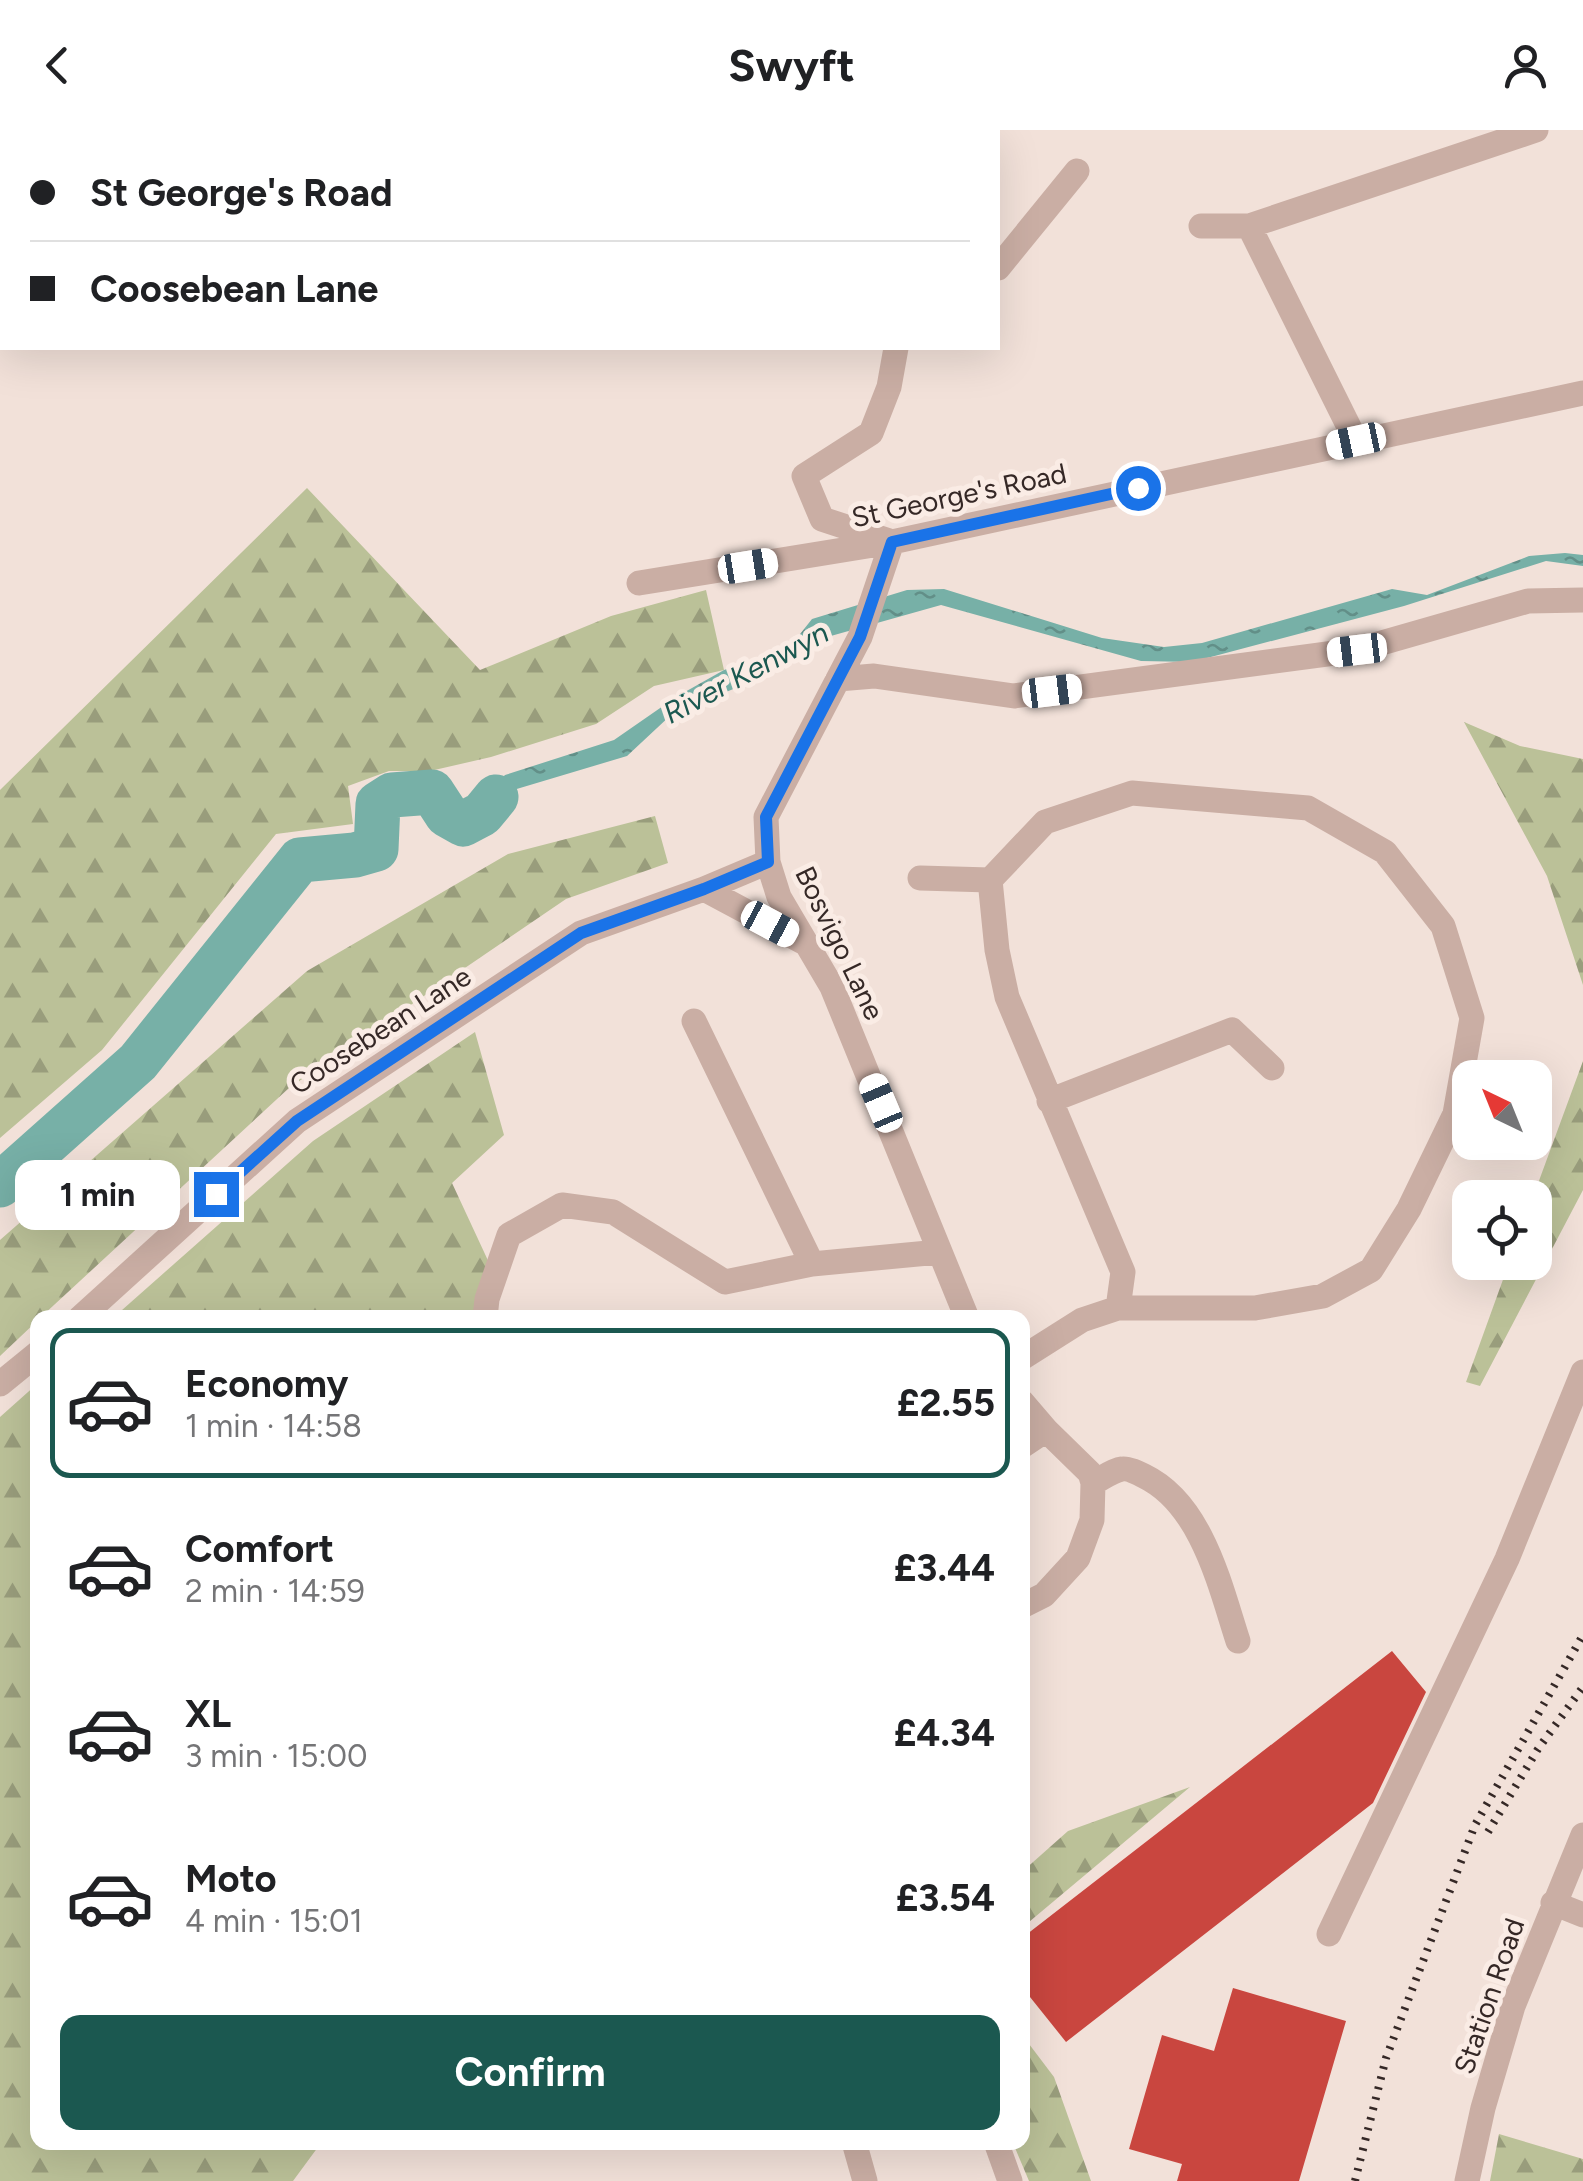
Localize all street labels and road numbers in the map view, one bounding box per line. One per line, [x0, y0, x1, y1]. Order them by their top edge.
street label: St George's Road [848, 456, 1070, 534]
street label: Bosvigo Lane [788, 861, 892, 1025]
street label: Coosebean Lane [283, 959, 477, 1101]
street label: Station Road [1447, 1914, 1531, 2078]

